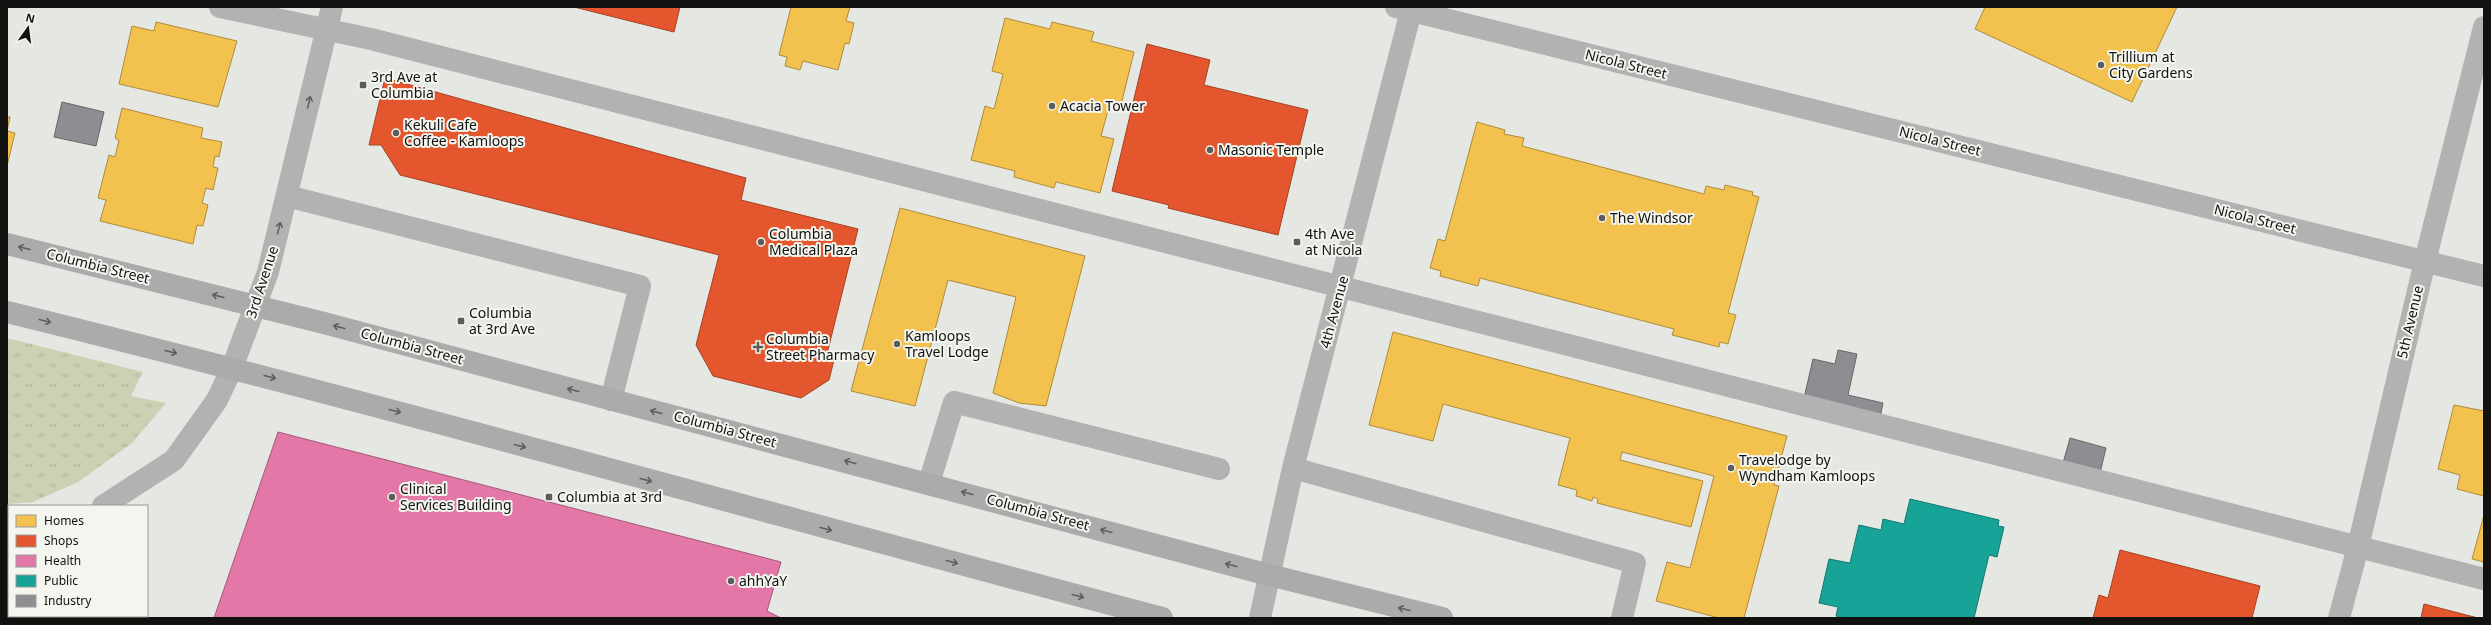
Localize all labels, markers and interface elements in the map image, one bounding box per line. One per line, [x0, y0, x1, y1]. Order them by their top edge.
north arrow [8, 8, 48, 48]
text: N [24, 9, 37, 26]
street label: Nicola Street [1583, 44, 1669, 83]
place label: Trillium at City Gardens [2109, 47, 2193, 82]
marker: Trillium at City Gardens [2096, 60, 2106, 70]
place label: 3rd Ave at Columbia [371, 67, 437, 102]
marker: 3rd Ave at Columbia [358, 80, 368, 90]
one-way arrow [306, 95, 314, 108]
place label: Acacia Tower [1060, 96, 1145, 115]
marker: Acacia Tower [1047, 101, 1057, 111]
place label: Kekuli Cafe Coffee - Kamloops [404, 115, 524, 150]
street label: Nicola Street [1897, 121, 1983, 160]
marker: Kekuli Cafe Coffee - Kamloops [391, 128, 401, 138]
place label: Masonic Temple [1218, 140, 1324, 159]
marker: Masonic Temple [1205, 145, 1215, 155]
street label: Nicola Street [2212, 199, 2298, 238]
place label: The Windsor [1610, 208, 1693, 227]
marker: The Windsor [1597, 213, 1607, 223]
one-way arrow [276, 222, 283, 235]
place label: Columbia Medical Plaza [769, 224, 858, 259]
place label: 4th Ave at Nicola [1305, 224, 1362, 259]
marker: Columbia Medical Plaza [756, 237, 766, 247]
marker: 4th Ave at Nicola [1292, 237, 1302, 247]
street label: 3rd Avenue [241, 243, 282, 320]
one-way arrow [18, 244, 31, 252]
street label: Columbia Street [45, 244, 152, 287]
street label: 4th Avenue [1315, 273, 1352, 350]
street label: 5th Avenue [2392, 283, 2427, 360]
one-way arrow [212, 291, 225, 299]
place label: Columbia at 3rd Ave [469, 303, 535, 338]
marker: Columbia at 3rd Ave [456, 316, 466, 326]
one-way arrow [38, 318, 51, 326]
one-way arrow [333, 322, 346, 330]
street label: Columbia Street [359, 323, 466, 368]
place label: Kamloops Travel Lodge [905, 326, 989, 361]
place label: Columbia Street Pharmacy [766, 329, 875, 364]
marker: Kamloops Travel Lodge [892, 339, 902, 349]
marker: Columbia Street Pharmacy [753, 342, 763, 352]
one-way arrow [164, 349, 177, 357]
one-way arrow [263, 374, 276, 381]
one-way arrow [567, 385, 580, 393]
street label: Columbia Street [672, 406, 779, 451]
one-way arrow [650, 407, 663, 415]
one-way arrow [388, 408, 401, 415]
one-way arrow [514, 442, 527, 450]
place label: Travelodge by Wyndham Kamloops [1739, 450, 1875, 485]
one-way arrow [843, 458, 856, 465]
marker: Travelodge by Wyndham Kamloops [1726, 463, 1736, 473]
one-way arrow [639, 477, 652, 484]
place label: Clinical Services Building [400, 479, 512, 514]
place label: Columbia at 3rd [557, 487, 662, 506]
one-way arrow [961, 489, 974, 496]
street label: Columbia Street [985, 489, 1092, 534]
marker: Clinical Services Building [387, 492, 397, 502]
marker: Columbia at 3rd [544, 492, 554, 502]
legend [8, 505, 148, 617]
text: Homes [44, 512, 84, 529]
one-way arrow [820, 526, 833, 533]
one-way arrow [1100, 526, 1113, 534]
text: Shops [44, 532, 79, 549]
text: Health [44, 552, 81, 569]
one-way arrow [945, 559, 958, 567]
one-way arrow [1225, 561, 1238, 568]
place label: ahhYaY [739, 571, 787, 590]
text: Public [44, 572, 78, 589]
marker: ahhYaY [726, 576, 736, 586]
text: Industry [44, 592, 92, 609]
one-way arrow [1071, 592, 1084, 600]
one-way arrow [1397, 604, 1410, 612]

